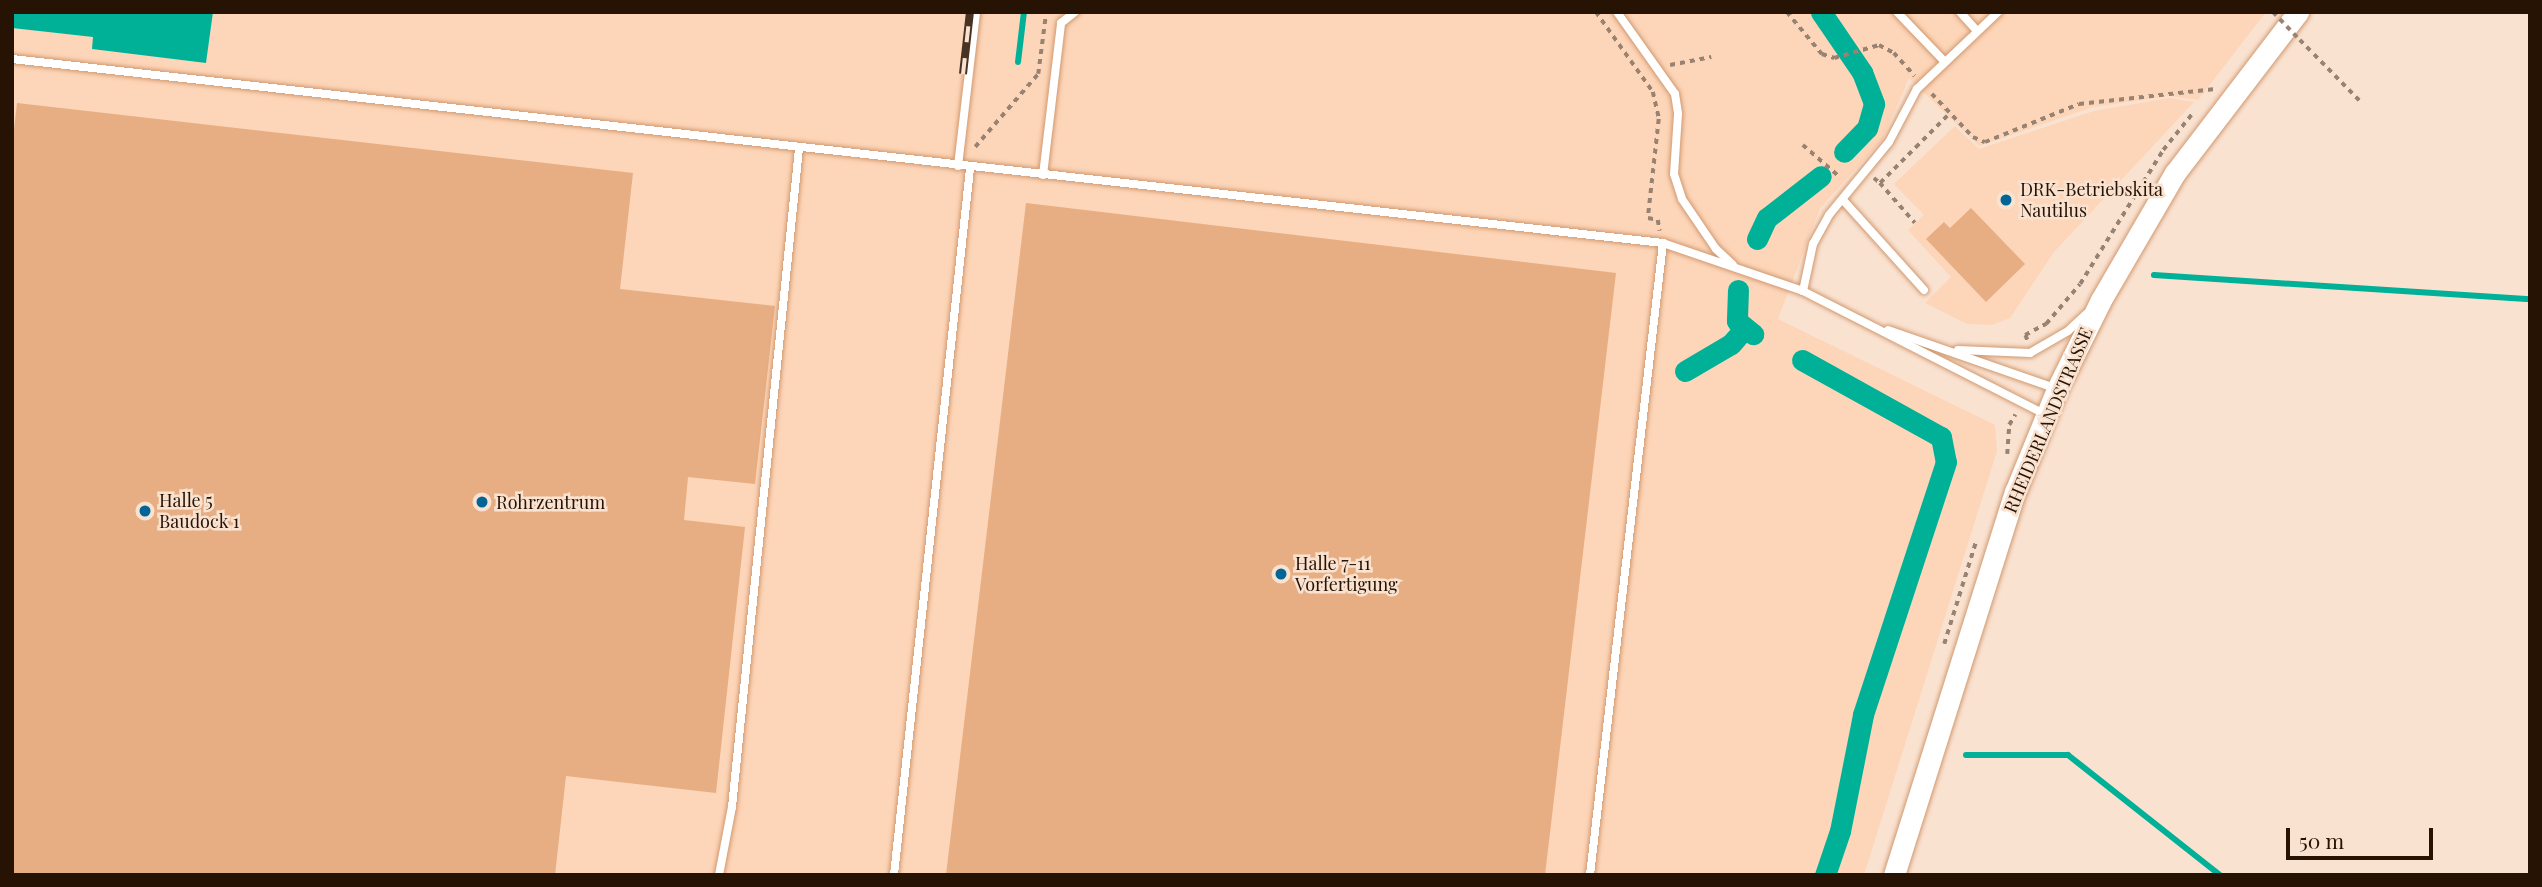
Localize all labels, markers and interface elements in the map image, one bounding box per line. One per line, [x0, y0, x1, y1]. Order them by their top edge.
place label: DRK-Betriebskita Nautilus [2020, 179, 2163, 222]
marker: DRK-Betriebskita Nautilus [1998, 192, 2014, 208]
street label: RHEIDERLANDSTRASSE [1999, 324, 2097, 516]
place label: Halle 5 Baudock 1 [159, 490, 240, 532]
place label: Rohrzentrum [496, 491, 605, 513]
marker: Rohrzentrum [474, 494, 490, 510]
marker: Halle 5 Baudock 1 [137, 503, 153, 519]
place label: Halle 7-11 Vorfertigung [1295, 553, 1398, 596]
marker: Halle 7-11 Vorfertigung [1273, 566, 1289, 582]
scale bar [2290, 814, 2437, 858]
text: 50 m [2299, 826, 2344, 854]

